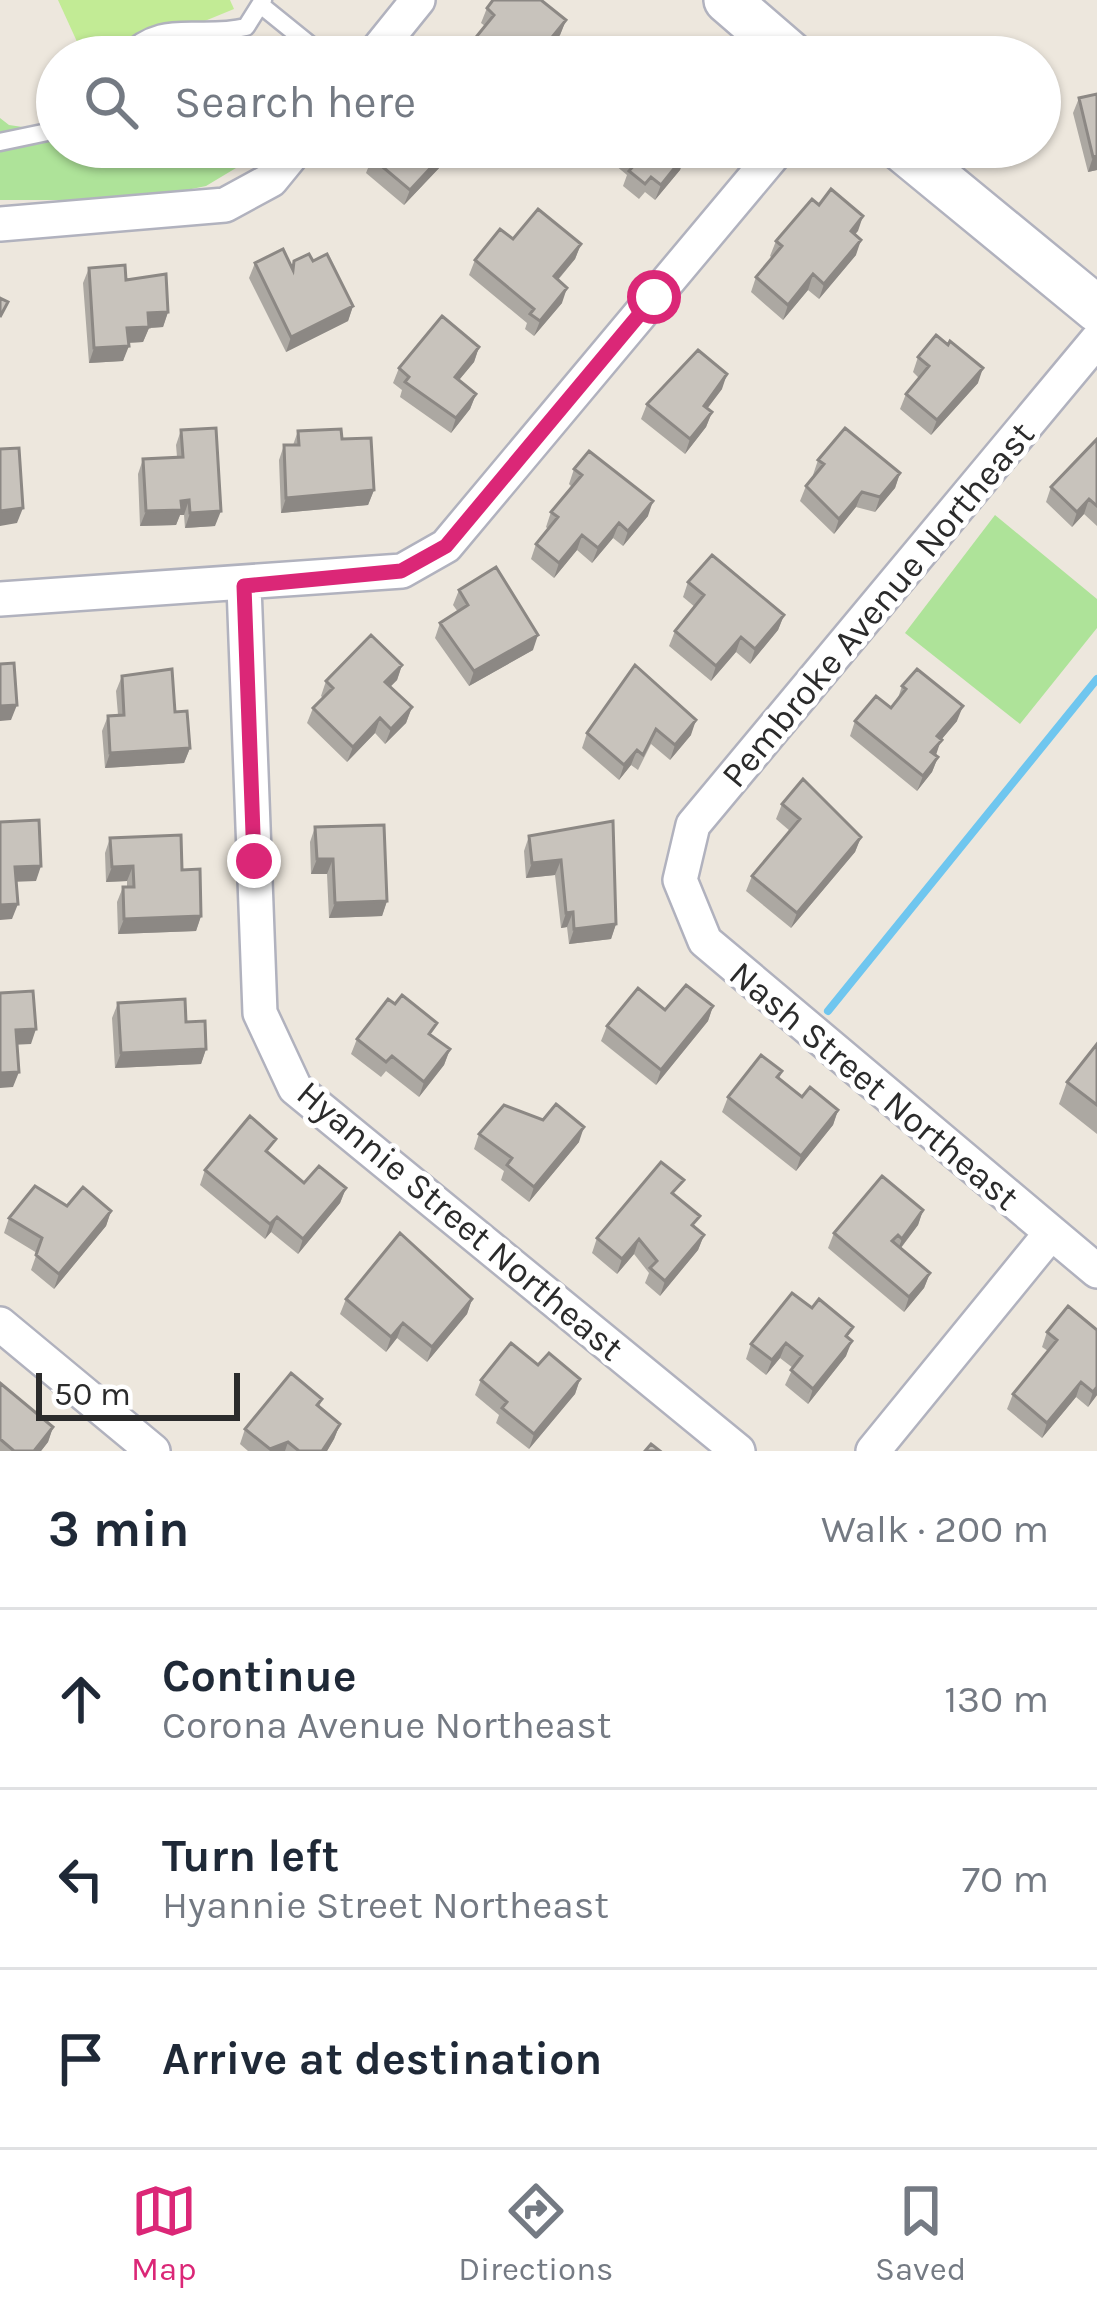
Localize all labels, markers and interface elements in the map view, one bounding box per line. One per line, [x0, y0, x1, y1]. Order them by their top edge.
search box [36, 36, 1061, 168]
icon: search [78, 69, 144, 135]
text: Search here [174, 76, 416, 128]
route start [627, 270, 681, 324]
street label: Pembroke Avenue Northeast [713, 413, 1043, 796]
route end [227, 834, 281, 888]
street label: Nash Street Northeast [721, 953, 1027, 1219]
street label: Hyannie Street Northeast [289, 1072, 632, 1369]
scale bar [36, 1367, 240, 1420]
text: 50 m [54, 1375, 131, 1413]
text: 3 min [48, 1499, 190, 1559]
text: Walk · 200 m [821, 1506, 1049, 1552]
text: Continue [162, 1650, 357, 1702]
icon: ahead [48, 1666, 114, 1732]
text: 130 m [944, 1676, 1049, 1722]
text: Corona Avenue Northeast [162, 1702, 611, 1748]
text: Turn left [162, 1830, 339, 1882]
icon: left [48, 1846, 114, 1912]
text: 70 m [962, 1856, 1049, 1902]
text: Hyannie Street Northeast [162, 1882, 609, 1928]
icon: arrive [48, 2026, 114, 2092]
text: Arrive at destination [162, 2033, 602, 2085]
tab: Map [131, 2178, 197, 2288]
tab: Directions [458, 2178, 613, 2288]
tab: Saved [875, 2178, 966, 2288]

